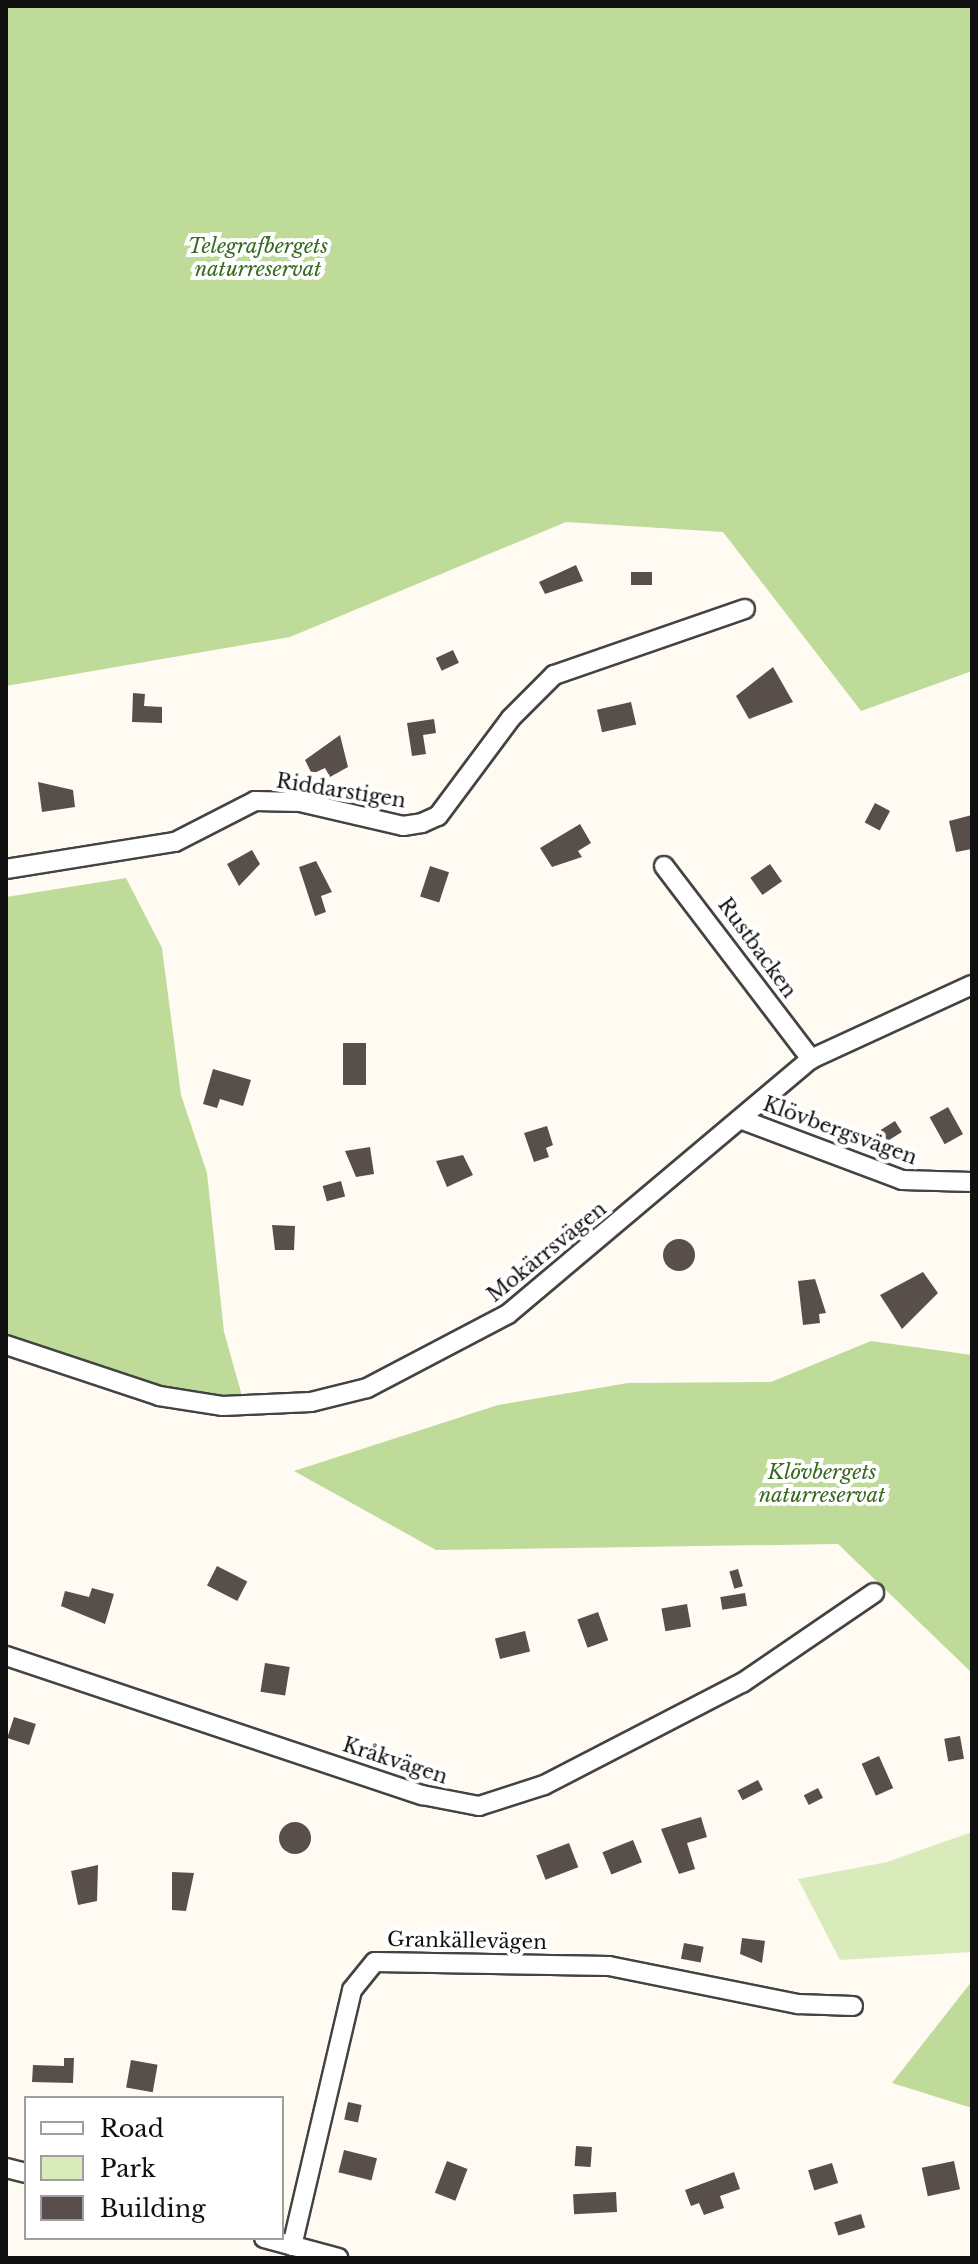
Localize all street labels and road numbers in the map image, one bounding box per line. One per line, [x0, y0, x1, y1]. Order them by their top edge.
street label: Riddarstigen [275, 769, 407, 813]
street label: Rustbacken [713, 893, 801, 1003]
street label: Klövbergsvägen [760, 1092, 920, 1170]
street label: Mokärrsvägen [483, 1197, 611, 1307]
street label: Kråkvägen [340, 1733, 450, 1789]
street label: Grankällevägen [387, 1928, 547, 1954]

